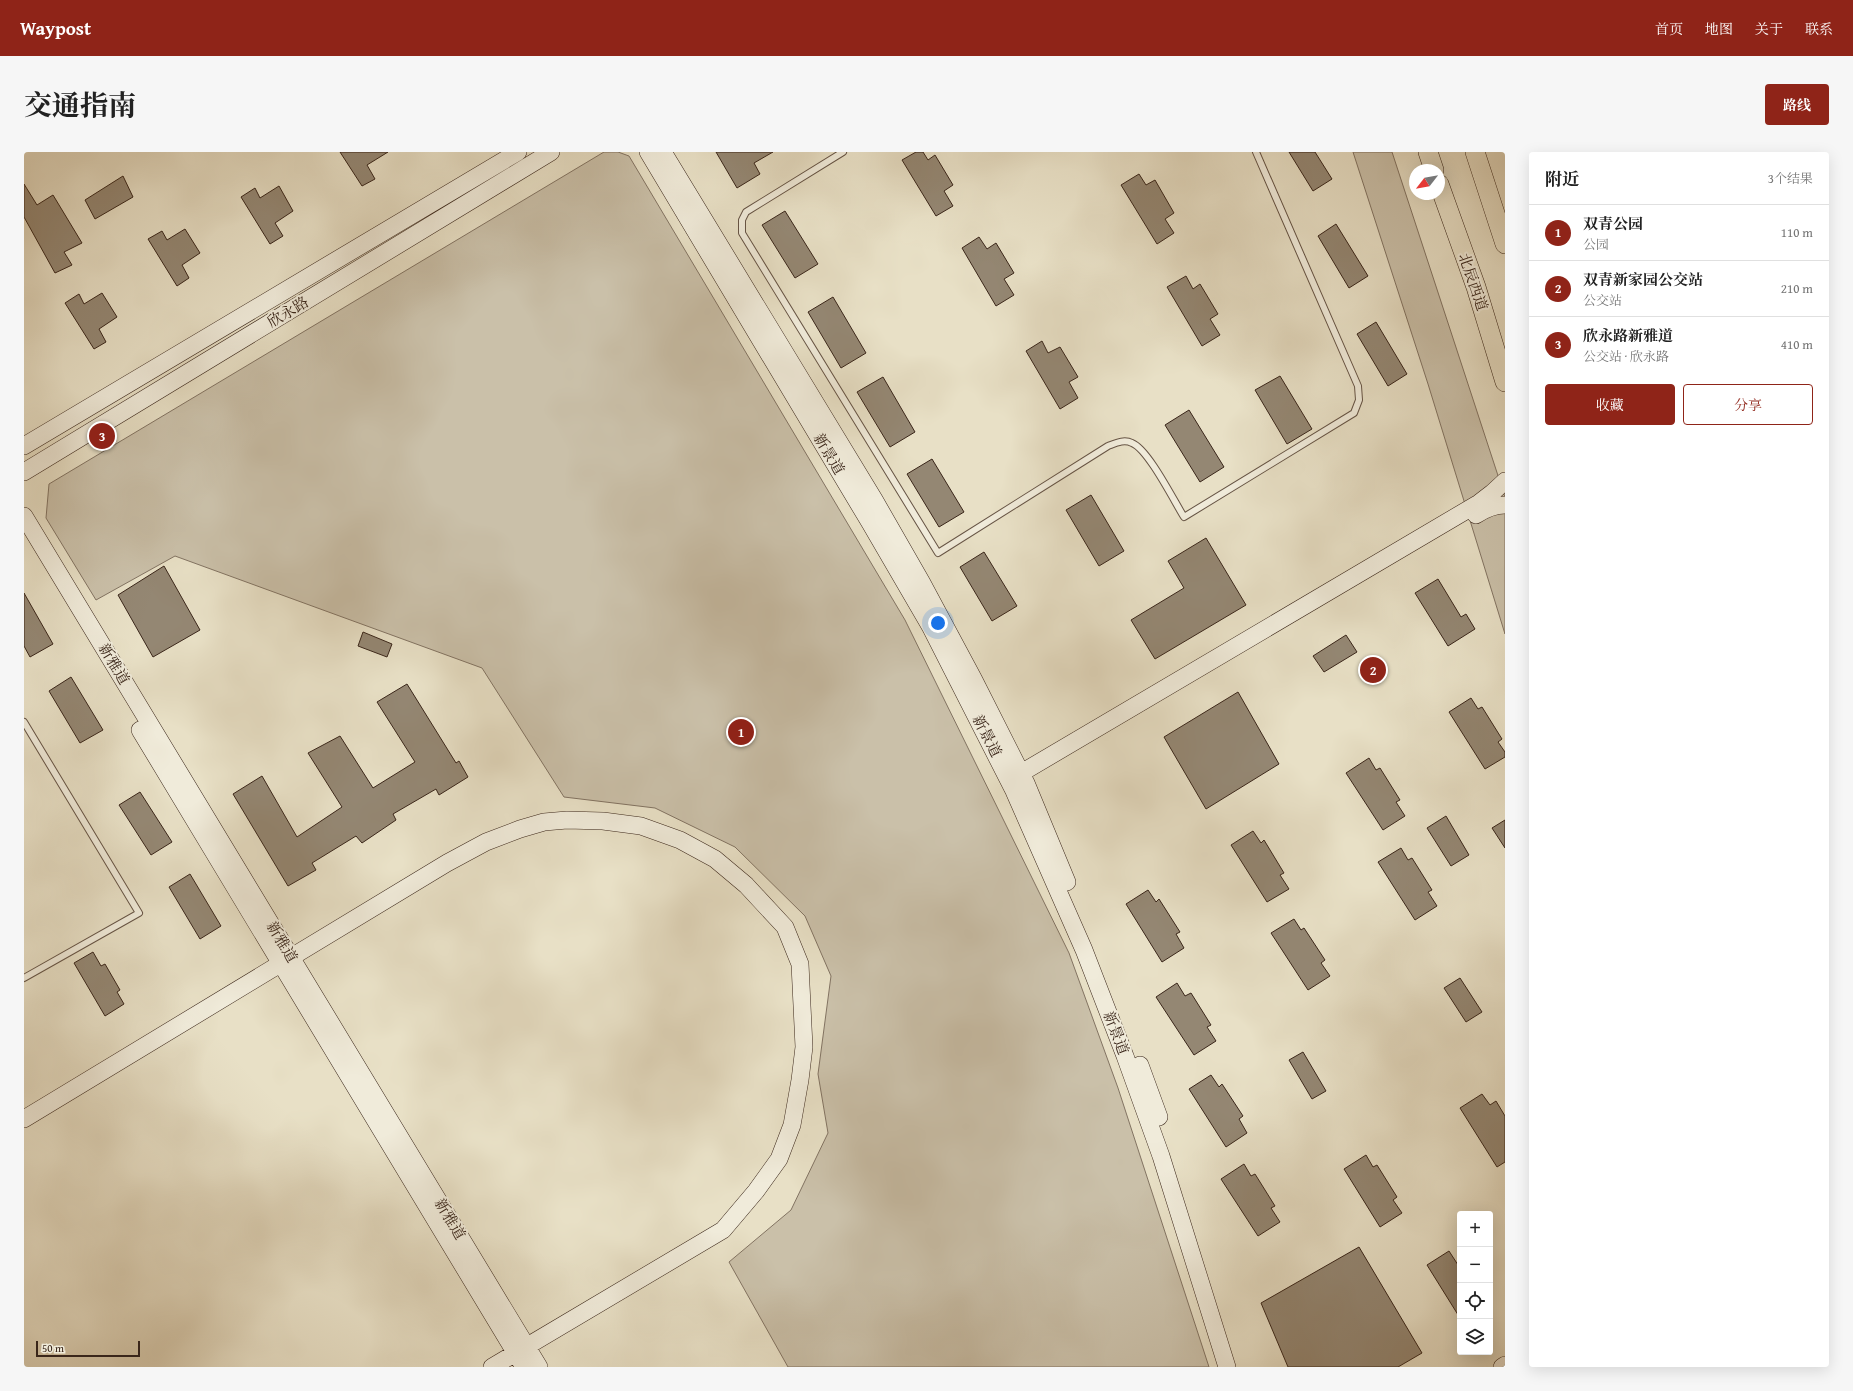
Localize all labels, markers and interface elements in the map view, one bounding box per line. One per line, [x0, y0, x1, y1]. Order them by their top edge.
text: Waypost [20, 14, 91, 42]
text: 首页 [1655, 19, 1683, 39]
text: 地图 [1705, 19, 1733, 39]
text: 关于 [1755, 19, 1783, 39]
text: 联系 [1805, 19, 1833, 39]
text: 交通指南 [24, 84, 136, 125]
button: 路线 [1765, 84, 1829, 125]
north arrow [1409, 164, 1445, 200]
text: 附近 [1545, 166, 1579, 191]
text: 3个结果 [1768, 169, 1813, 188]
text: 双青公园 [1583, 213, 1643, 234]
text: 1 [1555, 223, 1561, 242]
text: 110 m [1781, 223, 1813, 242]
text: 公园 [1583, 235, 1609, 254]
street label: 北辰西道 [1454, 250, 1493, 314]
text: 双青新家园公交站 [1583, 269, 1703, 290]
text: 2 [1555, 279, 1561, 298]
text: 210 m [1781, 279, 1813, 298]
street label: 欣永路 [263, 291, 312, 332]
text: 公交站 [1583, 291, 1622, 310]
text: 欣永路新雅道 [1583, 325, 1673, 346]
text: 3 [1555, 335, 1561, 354]
text: 410 m [1781, 335, 1813, 354]
text: 公交站 · 欣永路 [1583, 347, 1669, 366]
button: 收藏 [1545, 384, 1675, 425]
button: 分享 [1683, 384, 1813, 425]
pin: 3 [89, 421, 115, 451]
street label: 新景道 [809, 429, 850, 478]
your location [928, 613, 948, 633]
street label: 新雅道 [94, 639, 135, 688]
pin: 2 [1360, 655, 1386, 685]
street label: 新景道 [968, 711, 1007, 761]
pin: 1 [728, 717, 754, 747]
street label: 新雅道 [262, 917, 303, 966]
street label: 新景道 [1099, 1008, 1134, 1058]
street label: 新雅道 [430, 1194, 471, 1243]
map controls [1457, 1211, 1493, 1355]
button: + [1457, 1211, 1493, 1247]
button: − [1457, 1247, 1493, 1283]
button: locate [1457, 1283, 1493, 1319]
button: layers [1457, 1319, 1493, 1355]
scale bar [36, 1339, 140, 1358]
text: 50 m [42, 1340, 64, 1356]

